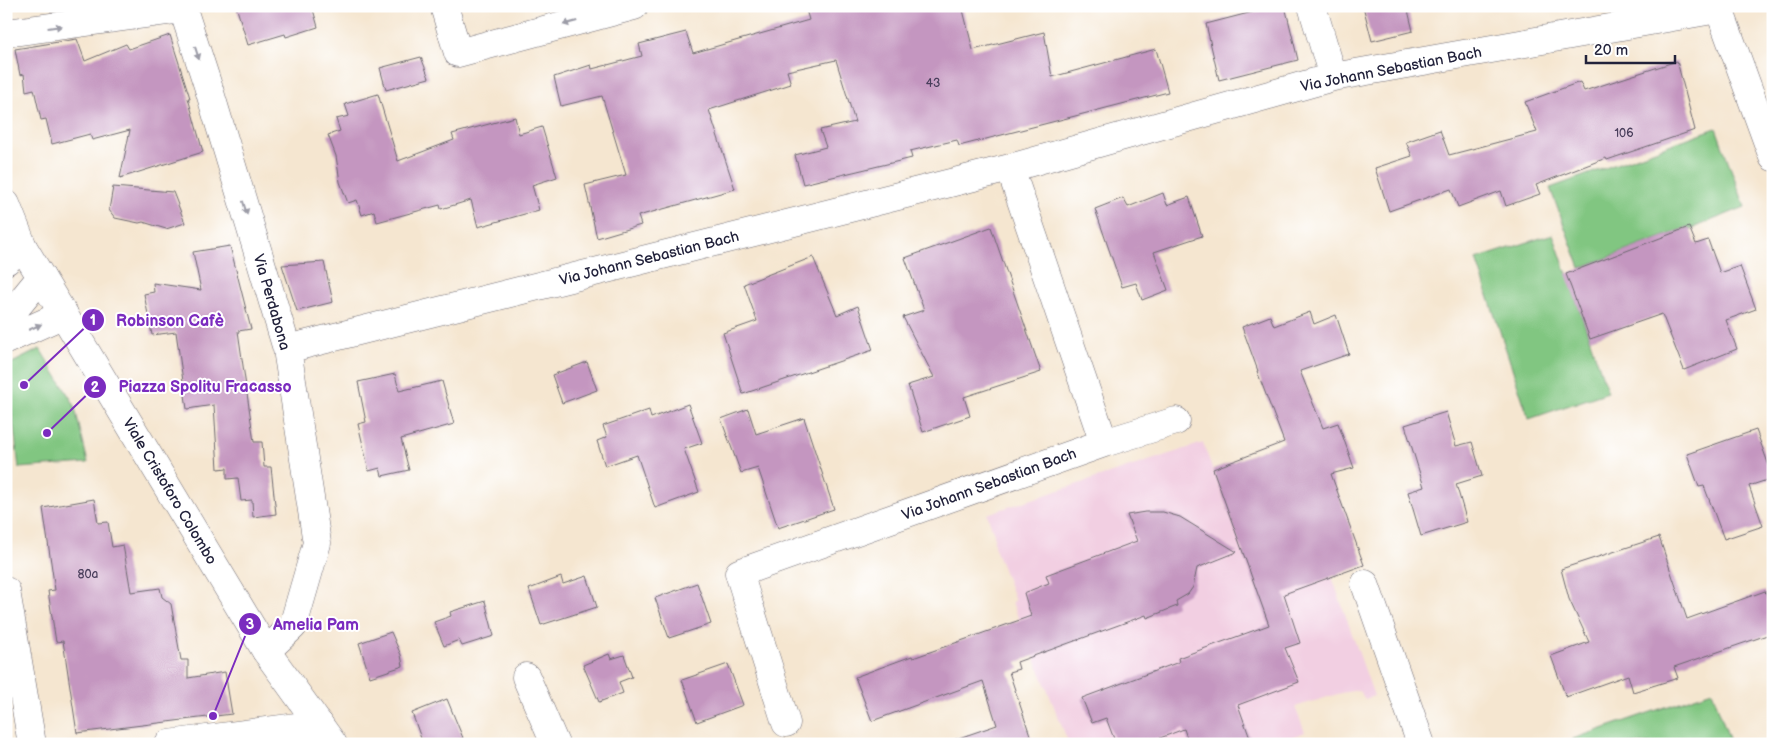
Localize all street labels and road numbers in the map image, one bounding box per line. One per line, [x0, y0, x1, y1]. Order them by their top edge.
street label: Via Johann Sebastian Bach [1299, 43, 1483, 96]
street label: Via Johann Sebastian Bach [557, 227, 741, 290]
street label: Via Perdabona [249, 252, 294, 352]
street label: Viale Cristoforo Colombo [118, 414, 221, 568]
street label: Via Johann Sebastian Bach [899, 444, 1079, 525]

